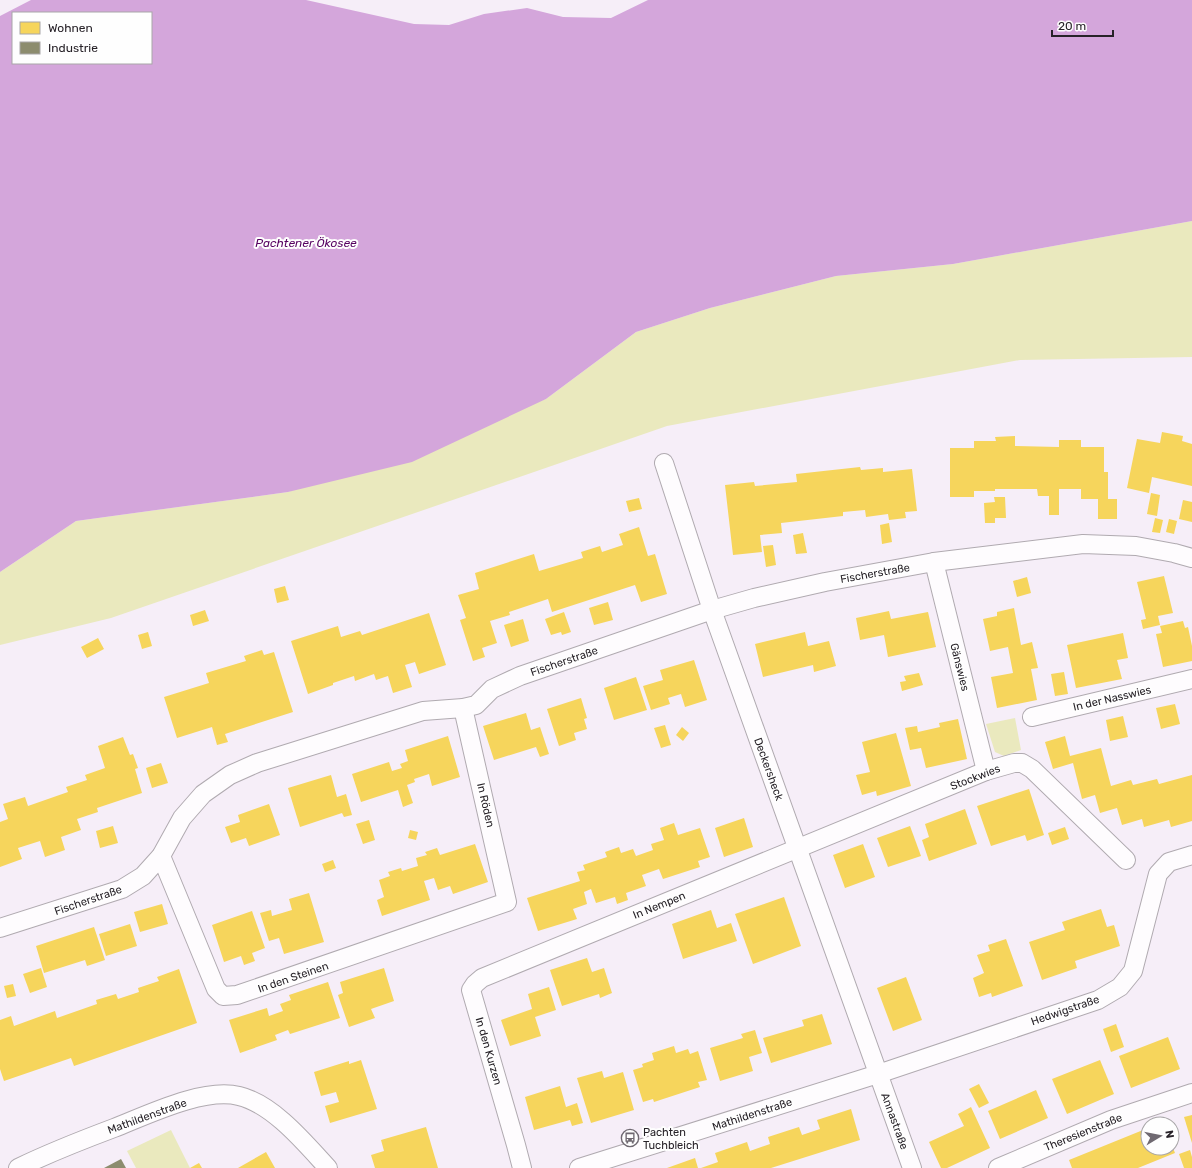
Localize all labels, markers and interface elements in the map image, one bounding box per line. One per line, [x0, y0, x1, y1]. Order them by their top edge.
legend [12, 12, 152, 64]
scale bar [1052, 12, 1113, 38]
text: 20 m [1058, 19, 1086, 33]
text: Wohnen [48, 21, 93, 35]
text: Industrie [48, 41, 98, 55]
water label: Pachtener Ökosee [255, 236, 357, 250]
street label: Fischerstraße [839, 561, 911, 586]
street label: Gänswies [947, 642, 972, 693]
street label: Fischerstraße [529, 644, 600, 679]
street label: In der Nasswies [1072, 683, 1153, 714]
street label: Deckersheck [751, 736, 786, 803]
street label: Stockwies [948, 762, 1002, 793]
street label: In Röden [474, 782, 497, 829]
street label: Fischerstraße [53, 883, 124, 918]
street label: In Nempen [631, 889, 687, 922]
street label: In den Steinen [256, 959, 330, 996]
street label: Hedwigstraße [1029, 993, 1101, 1028]
street label: In den Kurzen [473, 1016, 504, 1087]
street label: Annastraße [878, 1091, 911, 1151]
street label: Mathildenstraße [711, 1095, 794, 1134]
street label: Mathildenstraße [106, 1096, 188, 1137]
street label: Theresienstraße [1042, 1111, 1124, 1154]
north arrow [1140, 1116, 1180, 1156]
place label: Pachten Tuchbleich [643, 1126, 699, 1152]
bus stop icon: Pachten Tuchbleich [620, 1128, 640, 1148]
text: N [1162, 1129, 1176, 1139]

